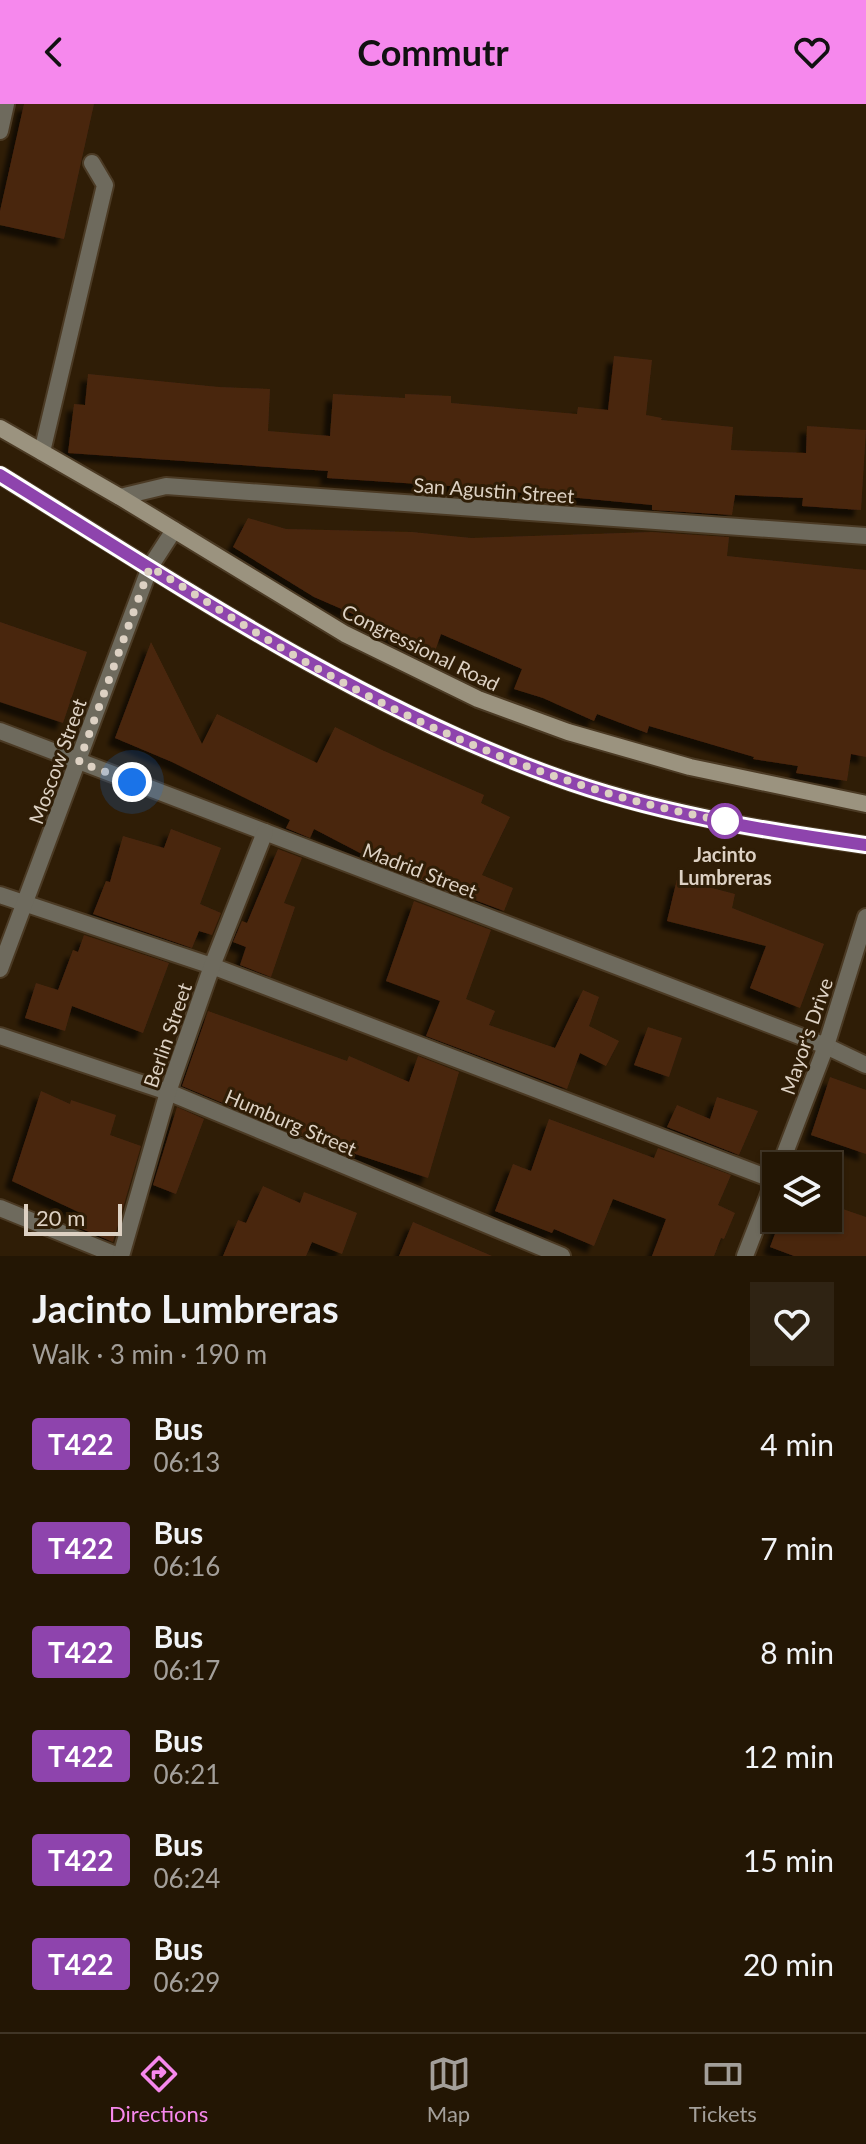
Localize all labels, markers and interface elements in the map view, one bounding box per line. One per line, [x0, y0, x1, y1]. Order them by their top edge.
icon: back [32, 30, 76, 74]
text: Commutr [357, 30, 509, 74]
icon: heart [790, 30, 834, 74]
street label: San Agustin Street [413, 472, 575, 508]
street label: Congressional Road [338, 598, 504, 696]
street label: Moscow Street [23, 695, 91, 827]
your location [112, 762, 152, 802]
marker: Jacinto Lumbreras [708, 804, 742, 838]
street label: Madrid Street [359, 837, 481, 903]
place label: Jacinto Lumbreras [678, 842, 772, 889]
street label: Mayor's Drive [775, 974, 837, 1098]
street label: Berlin Street [138, 980, 196, 1090]
street label: Humburg Street [222, 1084, 360, 1160]
map controls [762, 1152, 842, 1232]
button: layers [762, 1152, 842, 1232]
scale bar [24, 1200, 122, 1236]
text: 20 m [36, 1204, 85, 1231]
button: heart [750, 1282, 834, 1366]
text: Jacinto Lumbreras [32, 1285, 339, 1331]
text: Walk · 3 min · 190 m [32, 1338, 267, 1370]
text: Bus [154, 1410, 203, 1446]
text: 4 min [760, 1426, 834, 1462]
text: T422 [48, 1427, 114, 1461]
text: 06:13 [154, 1446, 220, 1478]
text: Bus [154, 1514, 203, 1550]
text: 7 min [760, 1530, 834, 1566]
text: T422 [48, 1531, 114, 1565]
text: 06:16 [154, 1550, 220, 1582]
text: Bus [154, 1618, 203, 1654]
text: 8 min [760, 1634, 834, 1670]
text: T422 [48, 1635, 114, 1669]
text: 06:17 [154, 1654, 220, 1686]
text: Bus [154, 1722, 203, 1758]
text: 12 min [743, 1738, 834, 1774]
text: T422 [48, 1739, 114, 1773]
text: 06:21 [154, 1758, 220, 1790]
text: Bus [154, 1826, 203, 1862]
text: 15 min [743, 1842, 834, 1878]
text: T422 [48, 1843, 114, 1877]
text: 06:24 [154, 1862, 220, 1894]
text: Bus [154, 1930, 203, 1966]
text: 20 min [743, 1946, 834, 1982]
text: T422 [48, 1947, 114, 1981]
text: 06:29 [154, 1966, 220, 1998]
tab: Directions [109, 2052, 208, 2127]
tab: Map [427, 2052, 471, 2127]
tab: Tickets [689, 2052, 757, 2127]

